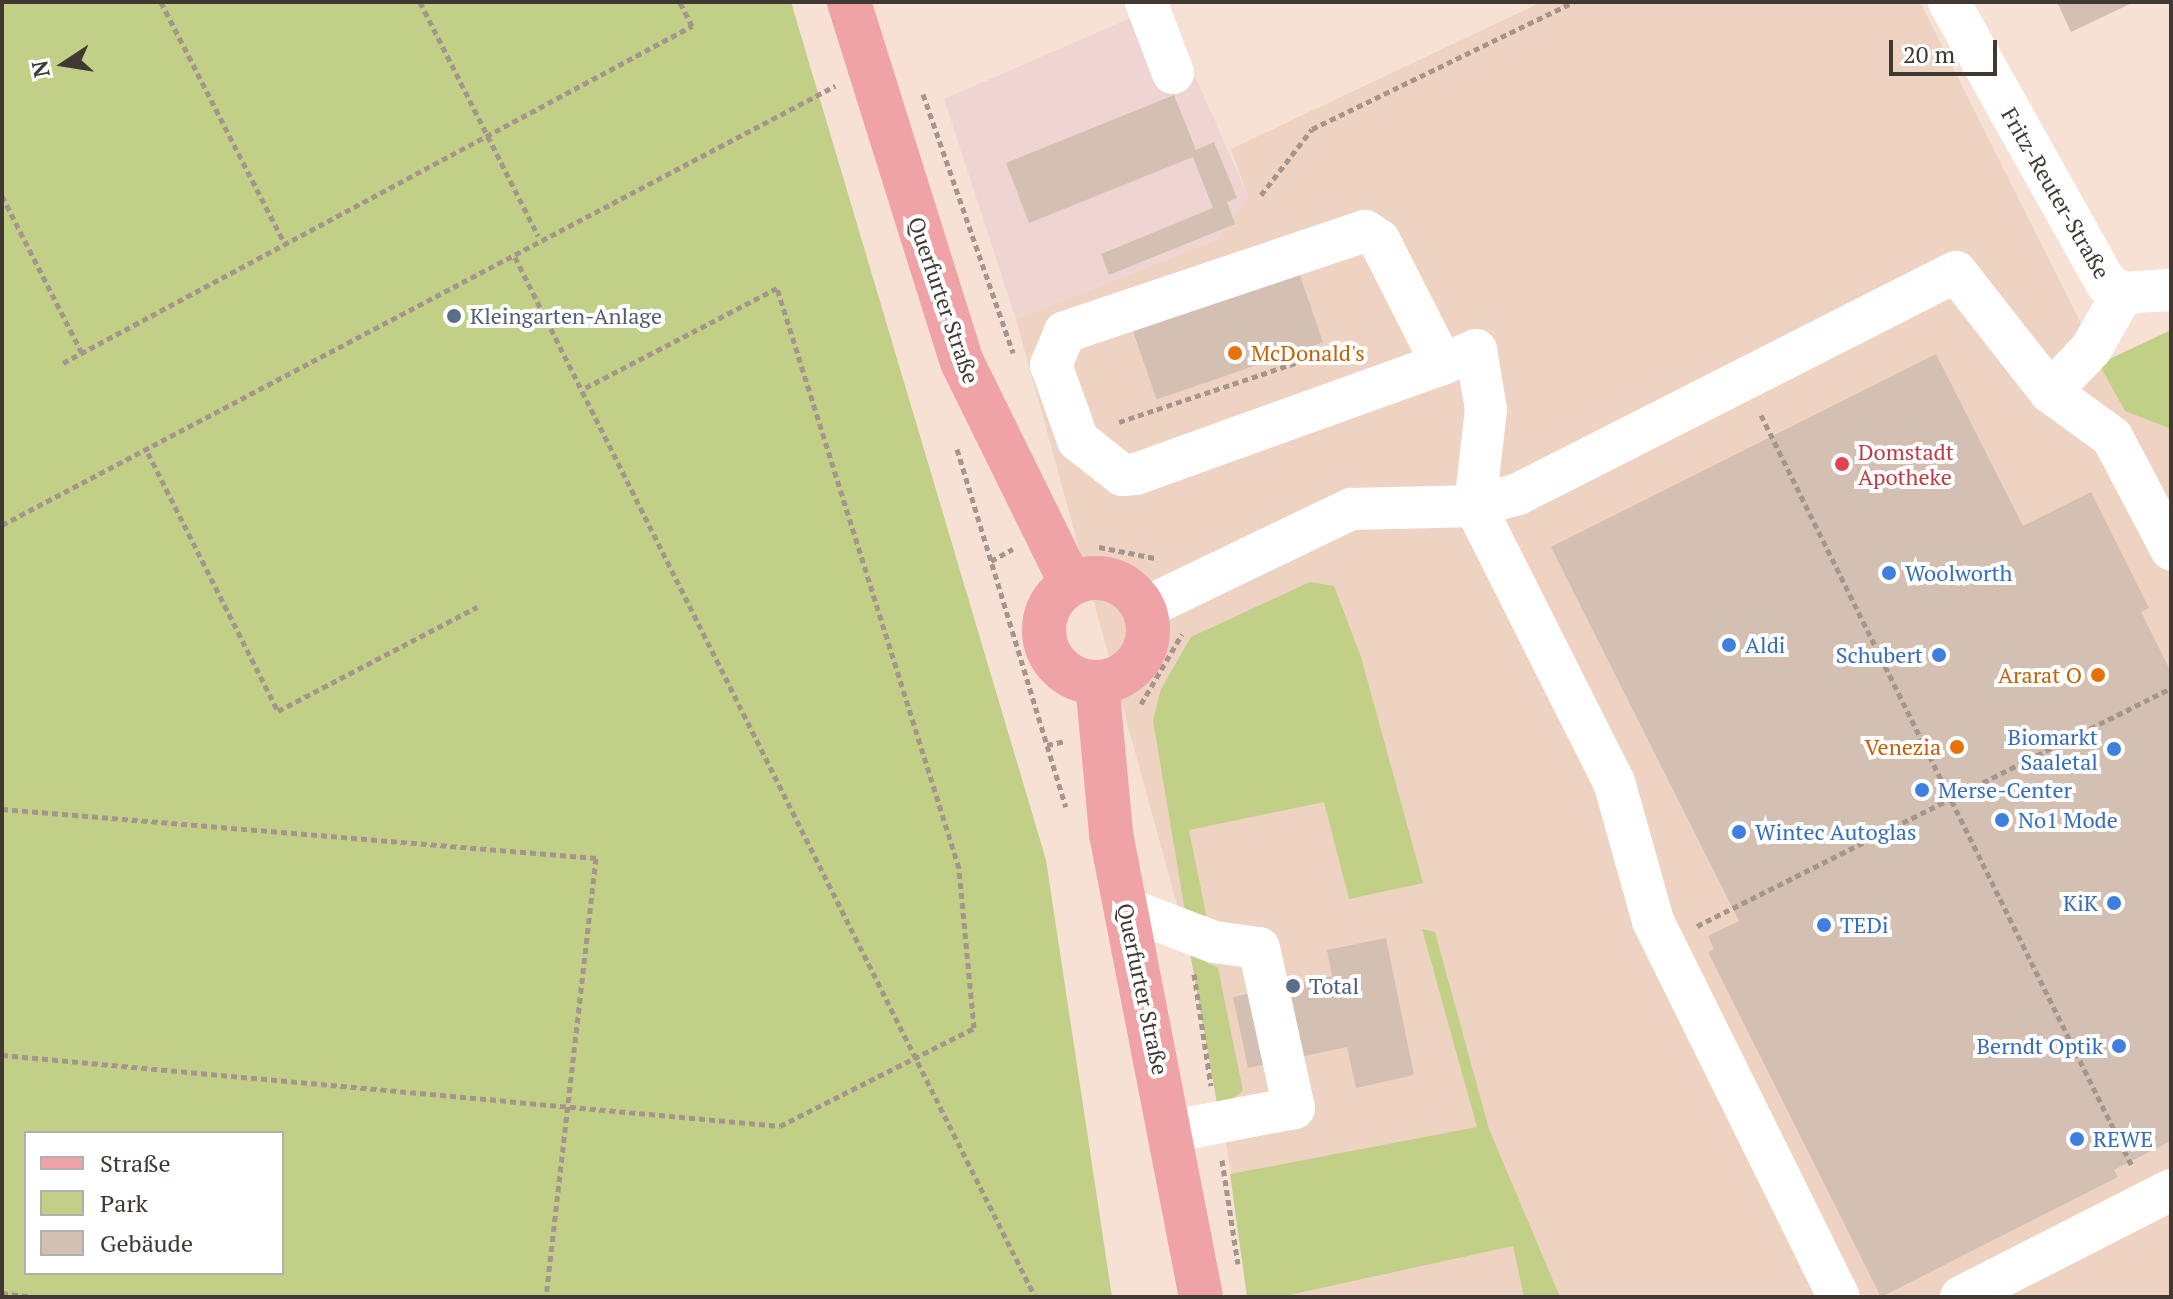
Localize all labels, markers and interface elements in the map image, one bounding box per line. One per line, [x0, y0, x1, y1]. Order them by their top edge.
north arrow [24, 24, 104, 104]
scale bar [1893, 24, 2001, 74]
text: 20 m [1903, 38, 1955, 70]
text: N [24, 58, 56, 80]
street label: Fritz-Reuter-Straße [1996, 103, 2116, 283]
street label: Querfurter Straße [903, 213, 985, 387]
place label: Kleingarten-Anlage [470, 303, 662, 329]
marker: Kleingarten-Anlage [445, 307, 463, 325]
place label: McDonald's [1251, 340, 1365, 366]
marker: McDonald's [1226, 344, 1244, 362]
place label: Domstadt Apotheke [1858, 438, 1954, 490]
marker: Domstadt Apotheke [1833, 455, 1851, 473]
place label: Woolworth [1905, 560, 2013, 586]
marker: Woolworth [1880, 564, 1898, 582]
place label: Aldi [1745, 632, 1785, 658]
marker: Aldi [1720, 636, 1738, 654]
place label: Schubert [1836, 642, 1923, 668]
marker: Schubert [1930, 646, 1948, 664]
place label: Ararat O [1998, 662, 2082, 688]
marker: Ararat O [2089, 666, 2107, 684]
place label: Biomarkt Saaletal [2008, 723, 2098, 774]
place label: Venezia [1865, 734, 1941, 760]
marker: Venezia [1948, 738, 1966, 756]
marker: Biomarkt Saaletal [2105, 740, 2123, 758]
place label: Merse-Center [1938, 777, 2072, 803]
marker: Merse-Center [1913, 781, 1931, 799]
place label: No1 Mode [2018, 807, 2118, 833]
marker: No1 Mode [1993, 811, 2011, 829]
place label: Wintec Autoglas [1755, 819, 1917, 845]
marker: Wintec Autoglas [1730, 823, 1748, 841]
place label: KiK [2063, 890, 2098, 916]
marker: KiK [2105, 894, 2123, 912]
street label: Querfurter Straße [1112, 901, 1174, 1077]
place label: TEDi [1840, 912, 1889, 938]
marker: TEDi [1815, 916, 1833, 934]
place label: Total [1309, 973, 1359, 999]
marker: Total [1284, 977, 1302, 995]
place label: Berndt Optik [1977, 1033, 2103, 1059]
marker: Berndt Optik [2110, 1037, 2128, 1055]
place label: REWE [2093, 1126, 2153, 1152]
marker: REWE [2068, 1130, 2086, 1148]
legend [24, 1131, 284, 1275]
text: Straße [100, 1147, 171, 1179]
text: Park [100, 1187, 148, 1219]
text: Gebäude [100, 1227, 193, 1259]

